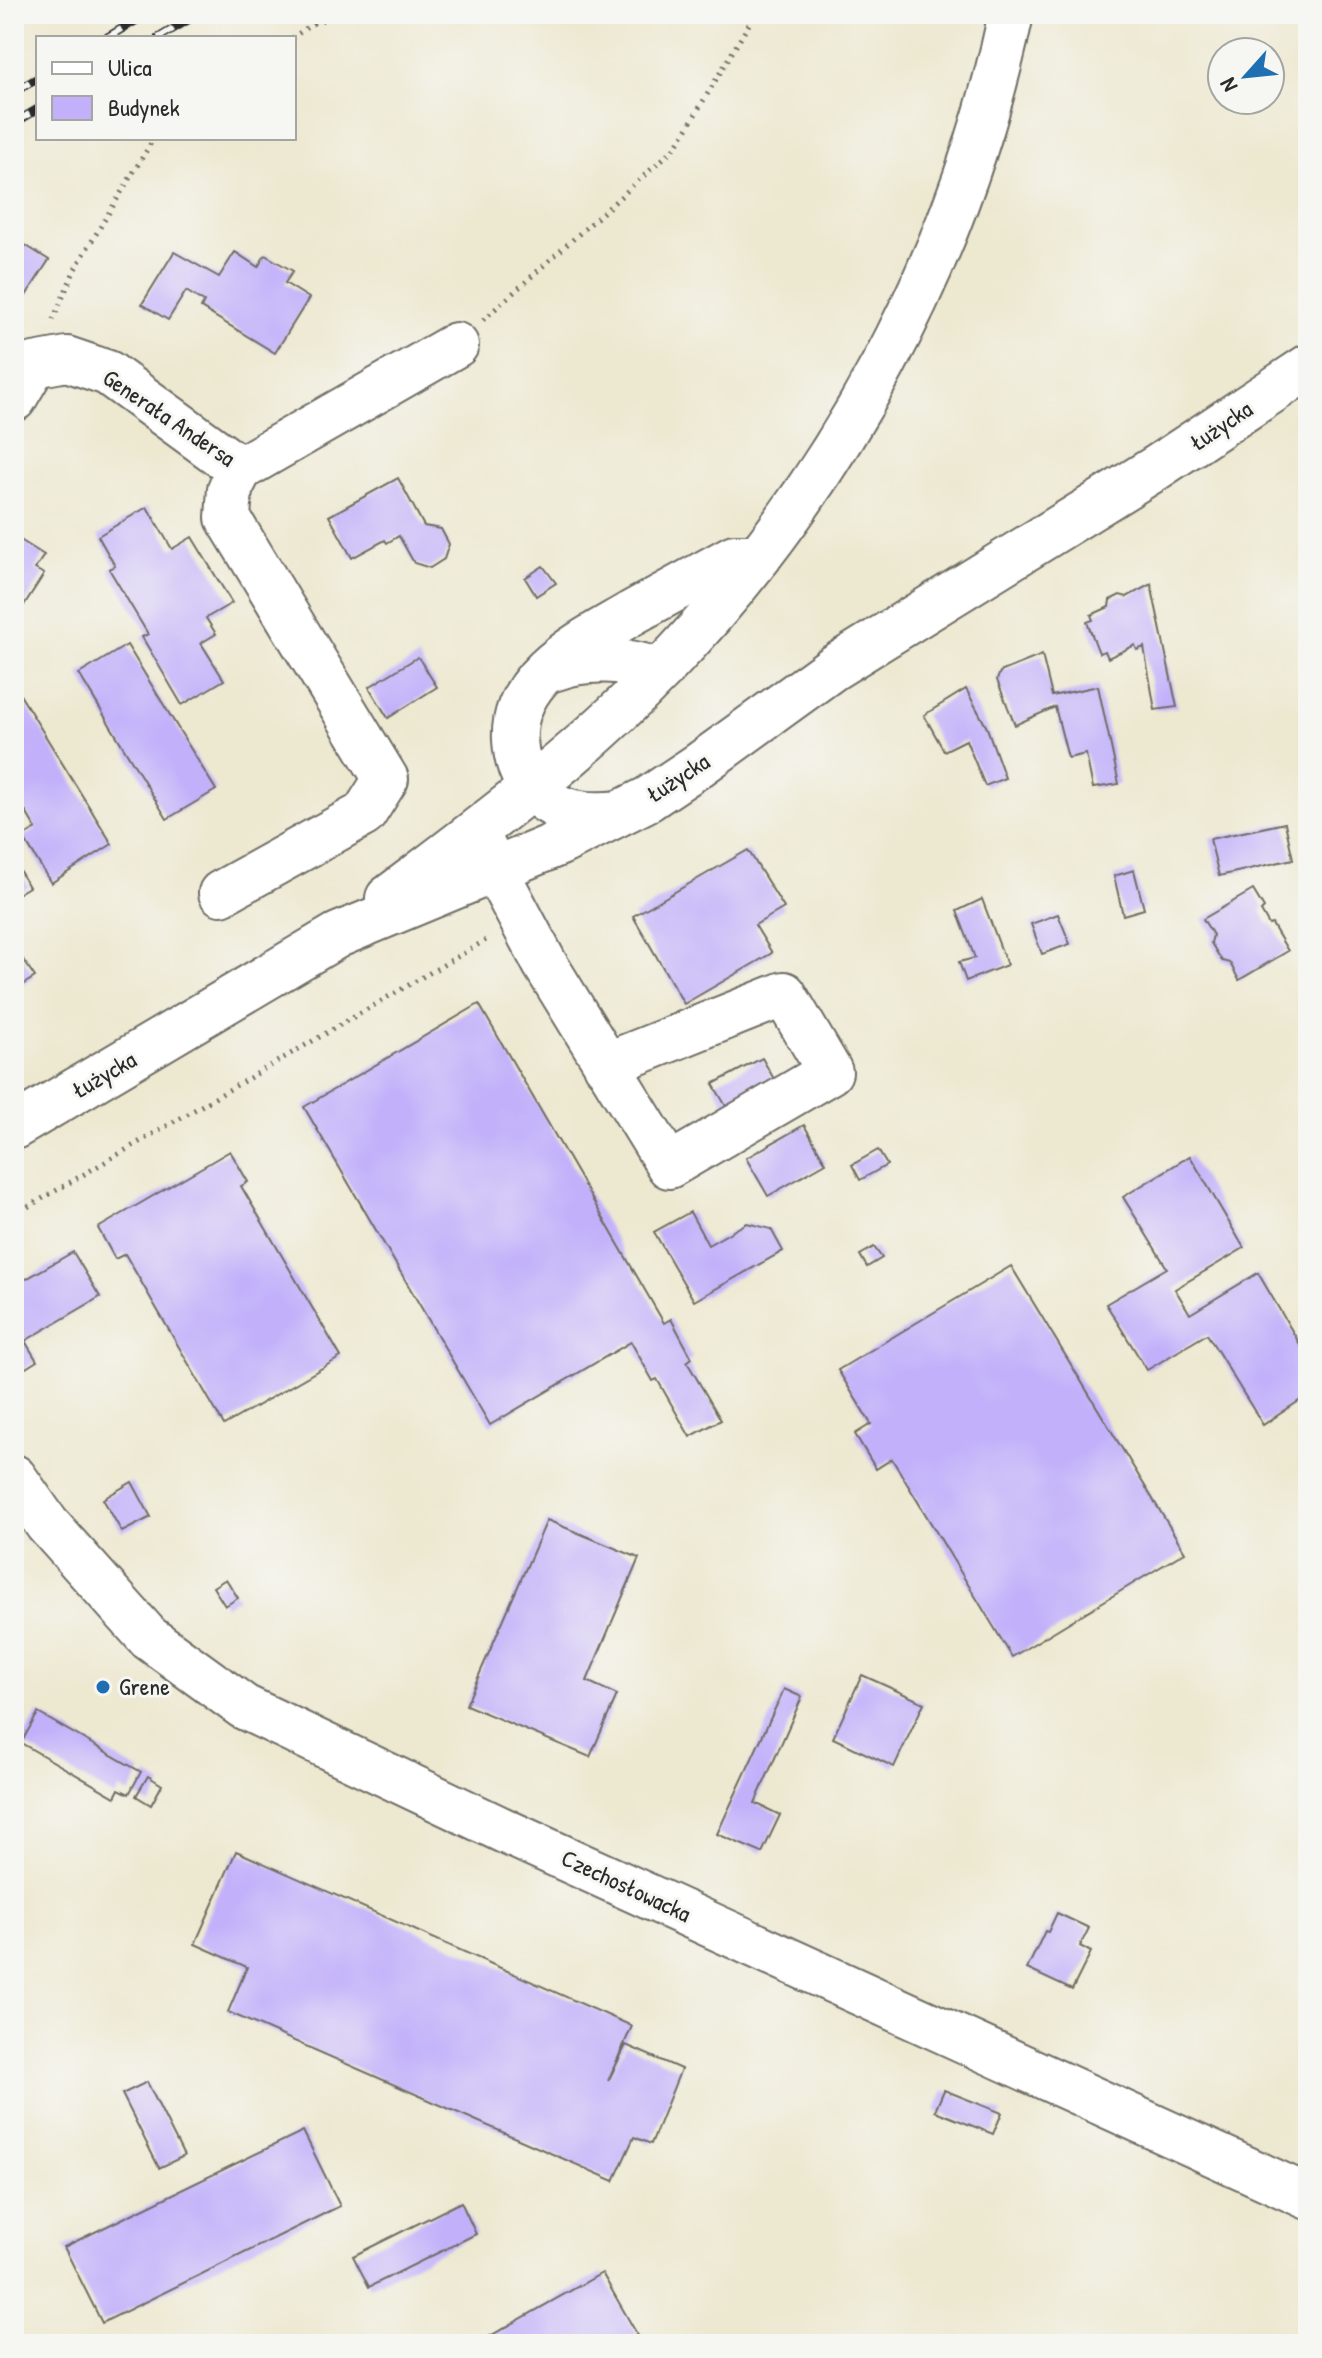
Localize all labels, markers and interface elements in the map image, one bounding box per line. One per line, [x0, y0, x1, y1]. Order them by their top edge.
legend [36, 36, 296, 140]
north arrow [1206, 36, 1286, 116]
text: Ulica [108, 51, 152, 83]
text: N [1212, 73, 1244, 97]
text: Budynek [108, 91, 180, 123]
street label: Generała Andersa [97, 361, 242, 473]
street label: Łużycka [1183, 392, 1258, 458]
street label: Łużycka [640, 745, 715, 810]
street label: Łużycka [65, 1043, 142, 1105]
place label: Grene [119, 1670, 170, 1702]
marker: Grene [94, 1678, 112, 1696]
street label: Czechosłowacka [557, 1841, 696, 1929]

